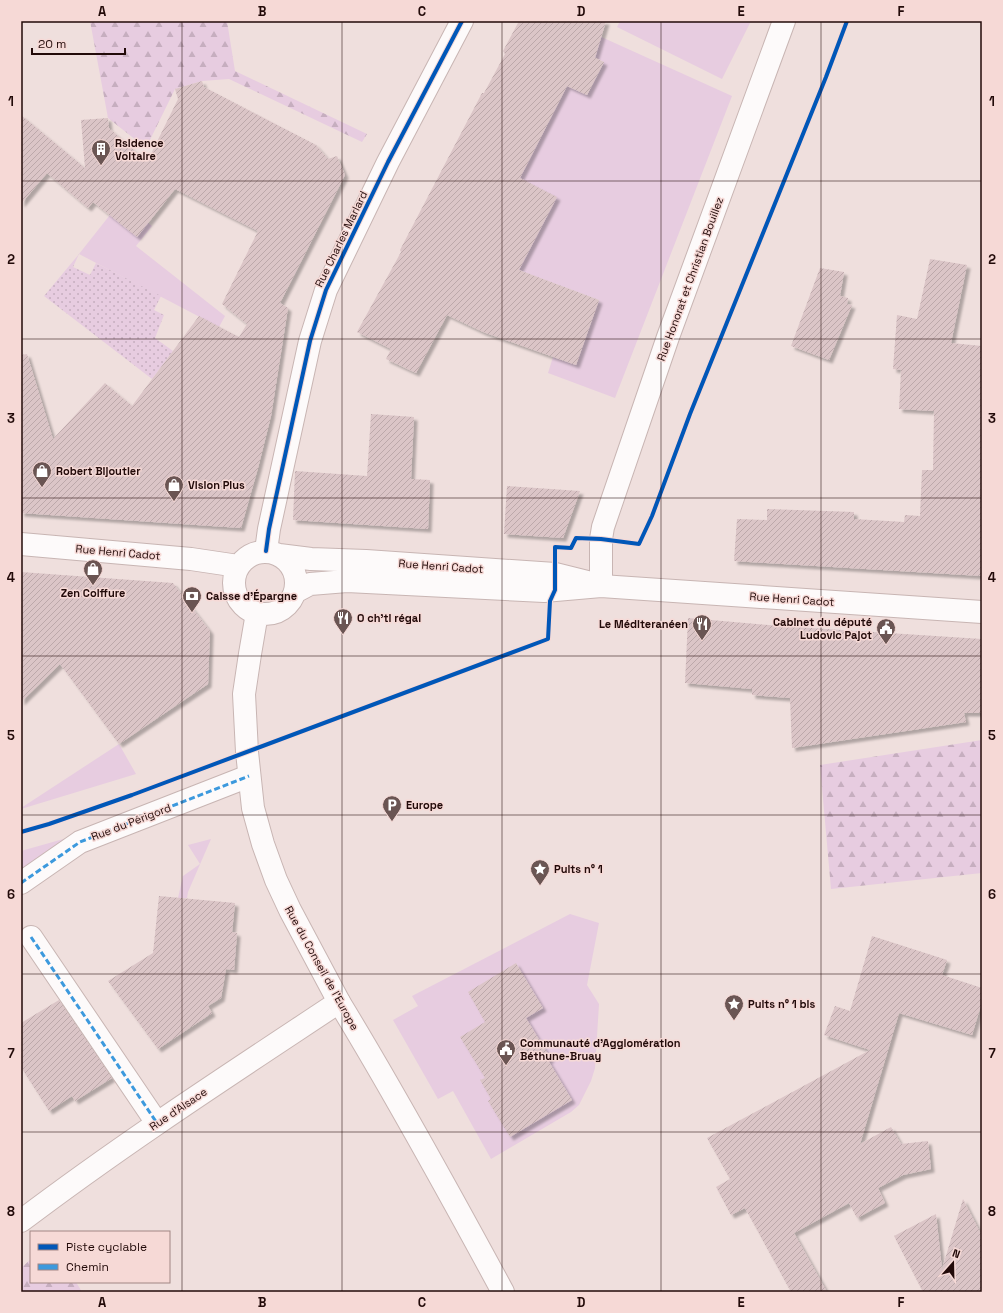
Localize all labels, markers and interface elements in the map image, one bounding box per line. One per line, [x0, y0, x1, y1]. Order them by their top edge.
text: A [98, 3, 107, 20]
text: B [258, 3, 267, 20]
text: C [418, 3, 426, 20]
text: D [577, 3, 586, 20]
text: E [737, 3, 745, 20]
text: F [898, 3, 905, 20]
scale bar [32, 30, 125, 56]
text: 20 m [38, 36, 66, 52]
text: 1 [8, 93, 14, 110]
text: 1 [989, 93, 995, 110]
place label: Rsidence Voltaire [115, 136, 164, 163]
building icon: Rsidence Voltaire [90, 138, 112, 166]
street label: Rue Charles Marlard [312, 189, 370, 289]
street label: Rue Honorat et Christian Bouillez [654, 195, 726, 363]
text: 2 [7, 251, 15, 268]
text: 2 [988, 251, 996, 268]
text: 3 [7, 410, 15, 427]
text: 3 [988, 410, 996, 427]
shop icon: Robert Bijoutier [31, 460, 53, 488]
place label: Robert Bijoutier [56, 464, 141, 478]
shop icon: Vision Plus [163, 474, 185, 502]
place label: Vision Plus [188, 478, 245, 492]
street label: Rue Henri Cadot [75, 541, 161, 563]
street label: Rue Henri Cadot [398, 556, 484, 576]
shop icon: Zen Coiffure [82, 558, 104, 586]
text: 4 [7, 569, 15, 586]
text: 4 [988, 569, 996, 586]
bank icon: Caisse d'Épargne [181, 585, 203, 613]
place label: Zen Coiffure [61, 586, 125, 600]
place label: Caisse d'Épargne [206, 589, 297, 603]
street label: Rue Henri Cadot [749, 589, 835, 609]
restaurant icon: O ch'ti régal [332, 607, 354, 635]
place label: O ch'ti régal [357, 611, 421, 625]
restaurant icon: Le Méditeranéen [691, 613, 713, 641]
place label: Cabinet du député Ludovic Pajot [773, 615, 872, 642]
place label: Le Méditeranéen [599, 617, 688, 631]
public building icon: Cabinet du député Ludovic Pajot [875, 617, 897, 645]
text: 5 [7, 727, 15, 744]
text: 5 [988, 727, 996, 744]
parking icon: Europe [381, 794, 403, 822]
place label: Europe [406, 798, 443, 812]
street label: Rue du Périgord [89, 800, 173, 844]
place icon: Puits n° 1 [529, 858, 551, 886]
place label: Puits n° 1 [554, 862, 603, 876]
text: 6 [7, 886, 15, 903]
text: 6 [988, 886, 996, 903]
street label: Rue du Conseil de l'Europe [282, 903, 362, 1033]
place icon: Puits n° 1 bis [723, 993, 745, 1021]
place label: Puits n° 1 bis [748, 997, 816, 1011]
place label: Communauté d'Agglomération Béthune-Bruay [520, 1036, 681, 1063]
public building icon: Communauté d'Agglomération Béthune-Bruay [495, 1038, 517, 1066]
text: 7 [7, 1045, 15, 1062]
text: 7 [988, 1045, 996, 1062]
street label: Rue d'Alsace [147, 1085, 209, 1133]
text: 8 [7, 1203, 15, 1220]
text: 8 [988, 1203, 996, 1220]
legend [30, 1231, 170, 1283]
text: Piste cyclable [66, 1239, 147, 1255]
north arrow [933, 1243, 973, 1283]
text: N [951, 1246, 962, 1261]
text: Chemin [66, 1259, 109, 1275]
text: A [98, 1294, 107, 1311]
text: B [258, 1294, 267, 1311]
text: C [418, 1294, 426, 1311]
text: D [577, 1294, 586, 1311]
text: E [737, 1294, 745, 1311]
text: F [898, 1294, 905, 1311]

